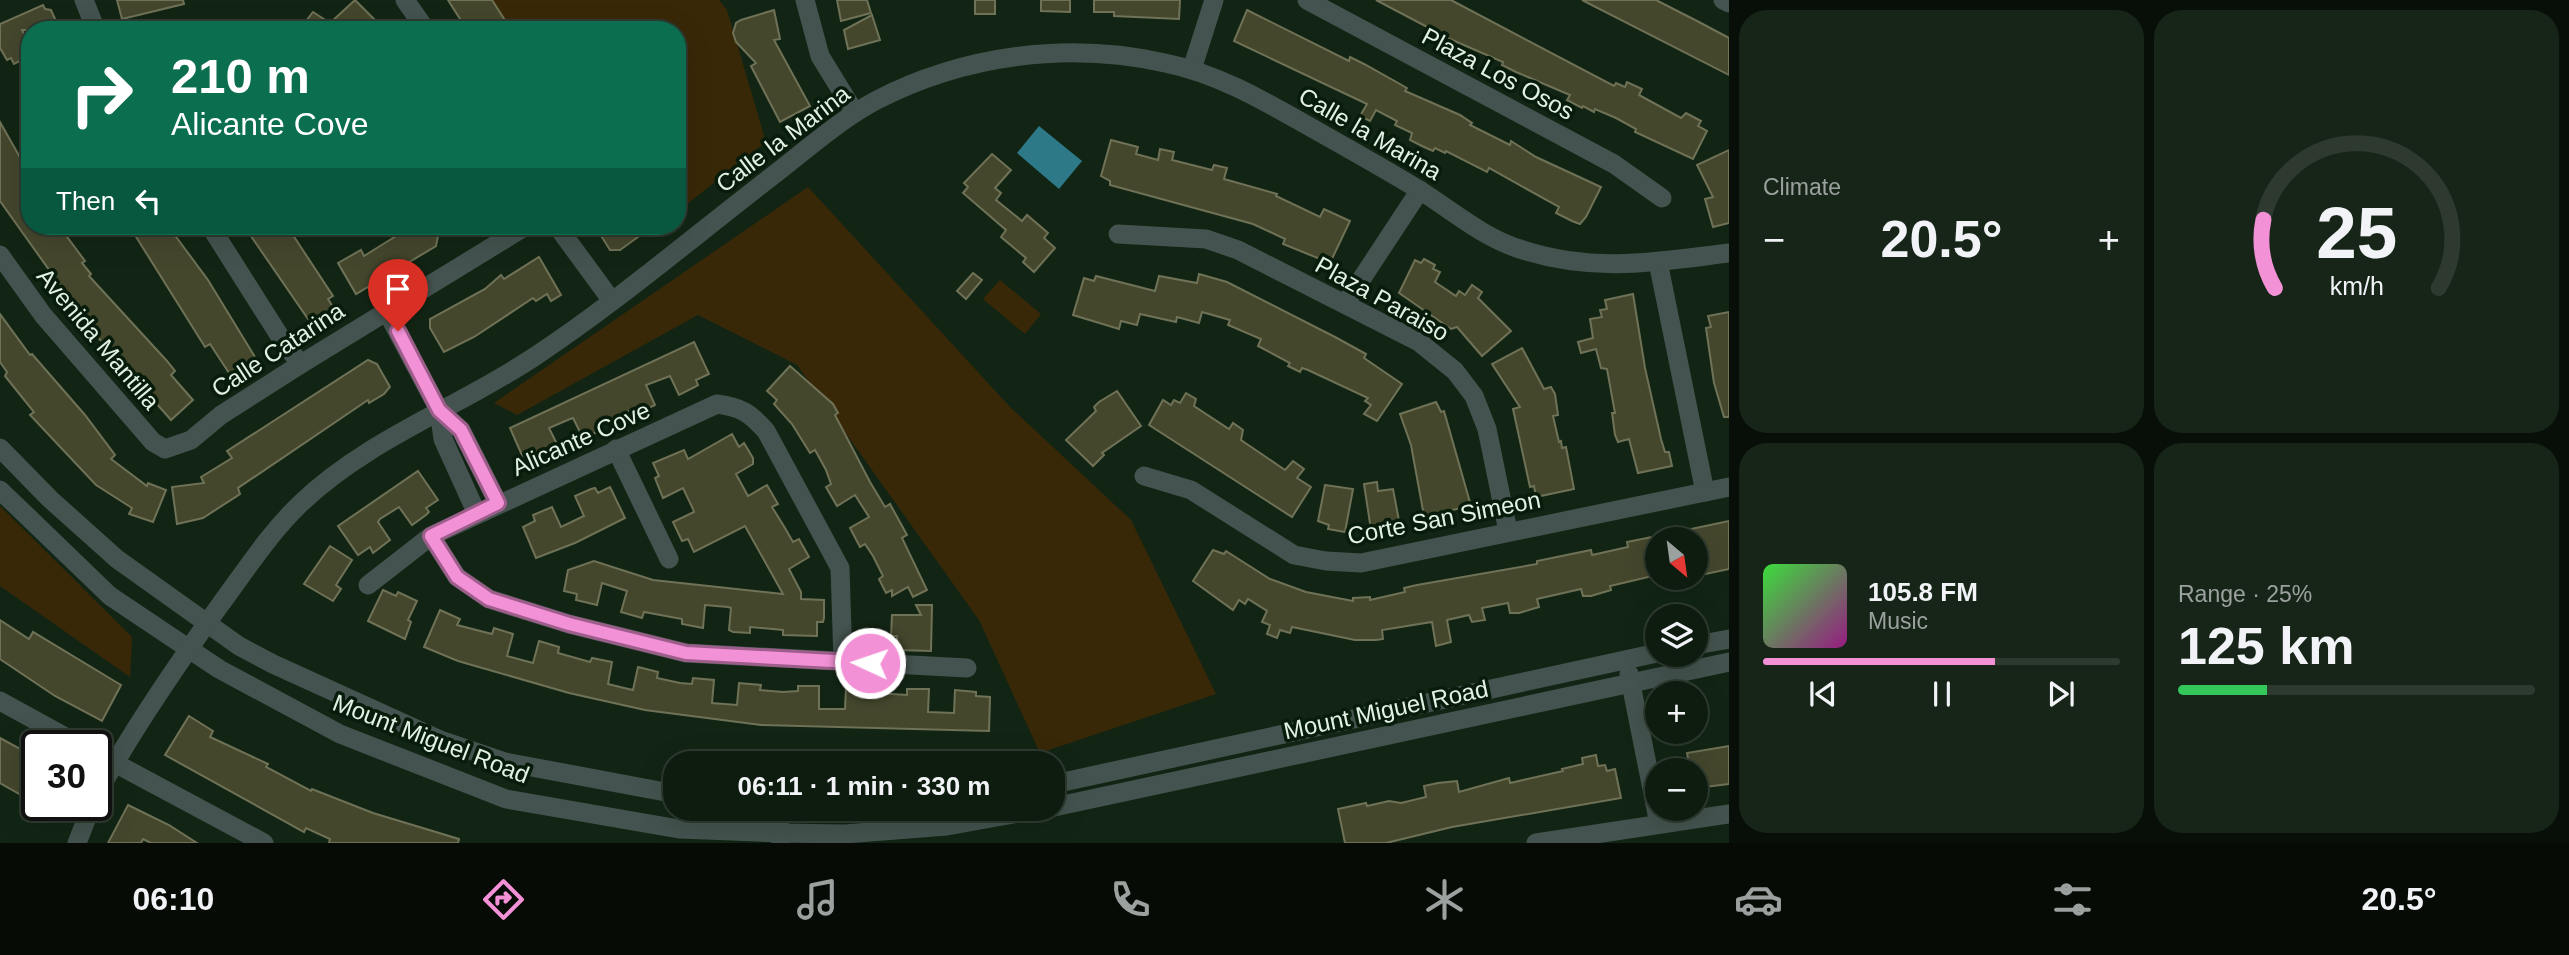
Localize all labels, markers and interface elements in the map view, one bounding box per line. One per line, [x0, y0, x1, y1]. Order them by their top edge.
street label: Plaza Los Osos [1418, 22, 1579, 125]
icon: right [56, 49, 147, 140]
text: 210 m [171, 49, 310, 103]
street label: Calle la Marina [711, 79, 855, 198]
street label: Calle la Marina [1294, 82, 1447, 186]
text: Alicante Cove [171, 106, 368, 142]
text: Climate [1763, 174, 1841, 200]
icon: left [129, 182, 167, 220]
text: Then [56, 186, 115, 216]
text: 25 [2316, 192, 2397, 273]
text: 20.5° [1880, 210, 2003, 268]
text: − [1763, 219, 1785, 261]
text: + [2098, 219, 2120, 261]
street label: Plaza Paraiso [1311, 251, 1454, 346]
pin [368, 259, 428, 331]
street label: Avenida Mantilla [32, 263, 166, 415]
icon: arrive [379, 270, 417, 308]
text: km/h [2329, 271, 2384, 299]
street label: Calle Catarina [207, 296, 349, 402]
street label: Alicante Cove [508, 396, 654, 481]
street label: Corte San Simeon [1345, 486, 1543, 549]
north arrow [1645, 527, 1708, 590]
map controls [1645, 527, 1708, 821]
text: 105.8 FM [1868, 577, 1978, 607]
text: Range · 25% [2178, 581, 2312, 607]
button: layers [1645, 604, 1708, 667]
text: Music [1868, 608, 1928, 634]
text: 125 km [2178, 617, 2354, 675]
position arrow [833, 626, 907, 700]
street label: Mount Miguel Road [1281, 675, 1490, 744]
icon: previous [1804, 675, 1842, 713]
icon: pause [1923, 675, 1961, 713]
icon: next [2042, 675, 2080, 713]
button: + [1645, 681, 1708, 744]
street label: Mount Miguel Road [329, 689, 533, 788]
speed limit sign: 30 [21, 730, 112, 821]
button: − [1645, 758, 1708, 821]
text: 06:11 · 1 min · 330 m [738, 771, 990, 801]
icon: directions [479, 875, 528, 924]
icon: music [793, 875, 842, 924]
icon: phone [1106, 875, 1155, 924]
icon: climate [1420, 875, 1469, 924]
icon: car [1734, 875, 1783, 924]
icon: filters [2048, 875, 2097, 924]
text: 06:10 [132, 881, 214, 917]
text: 20.5° [2361, 881, 2437, 917]

